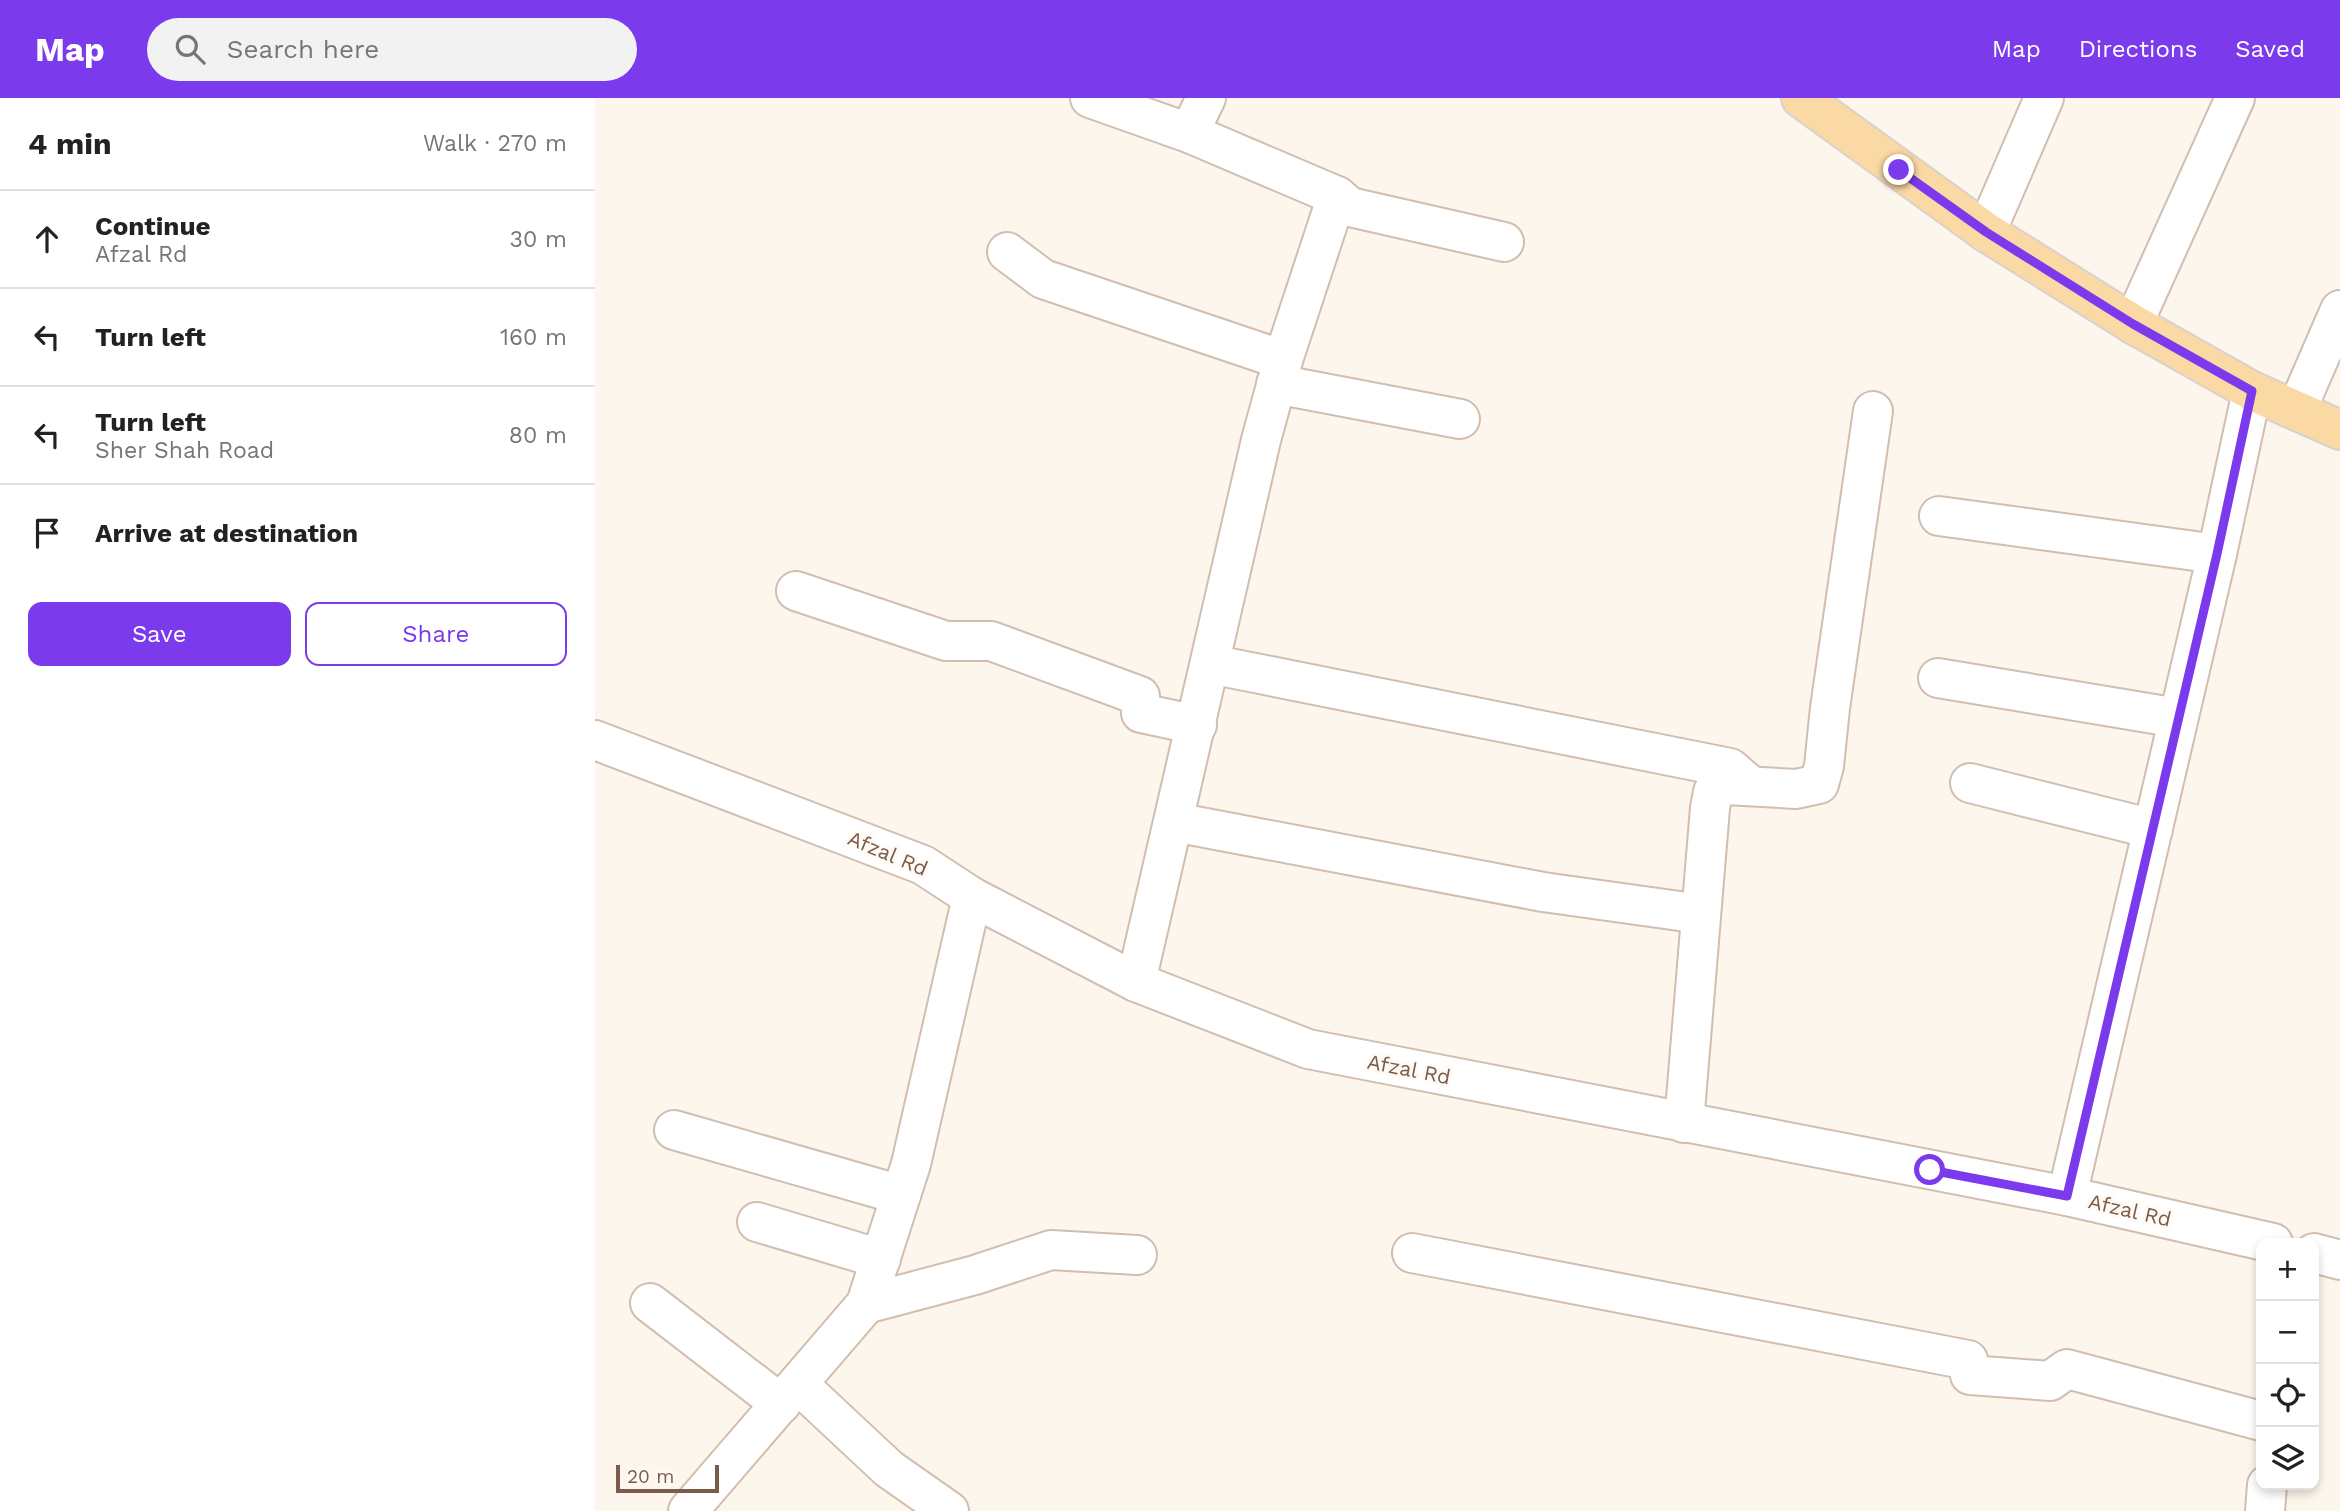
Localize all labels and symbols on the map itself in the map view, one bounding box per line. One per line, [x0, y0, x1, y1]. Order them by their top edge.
route end [1883, 154, 1914, 185]
street label: Afzal Rd [844, 825, 932, 881]
street label: Afzal Rd [1365, 1049, 1453, 1089]
route start [1914, 1154, 1945, 1185]
street label: Afzal Rd [2086, 1188, 2174, 1232]
scale bar [616, 1462, 719, 1494]

